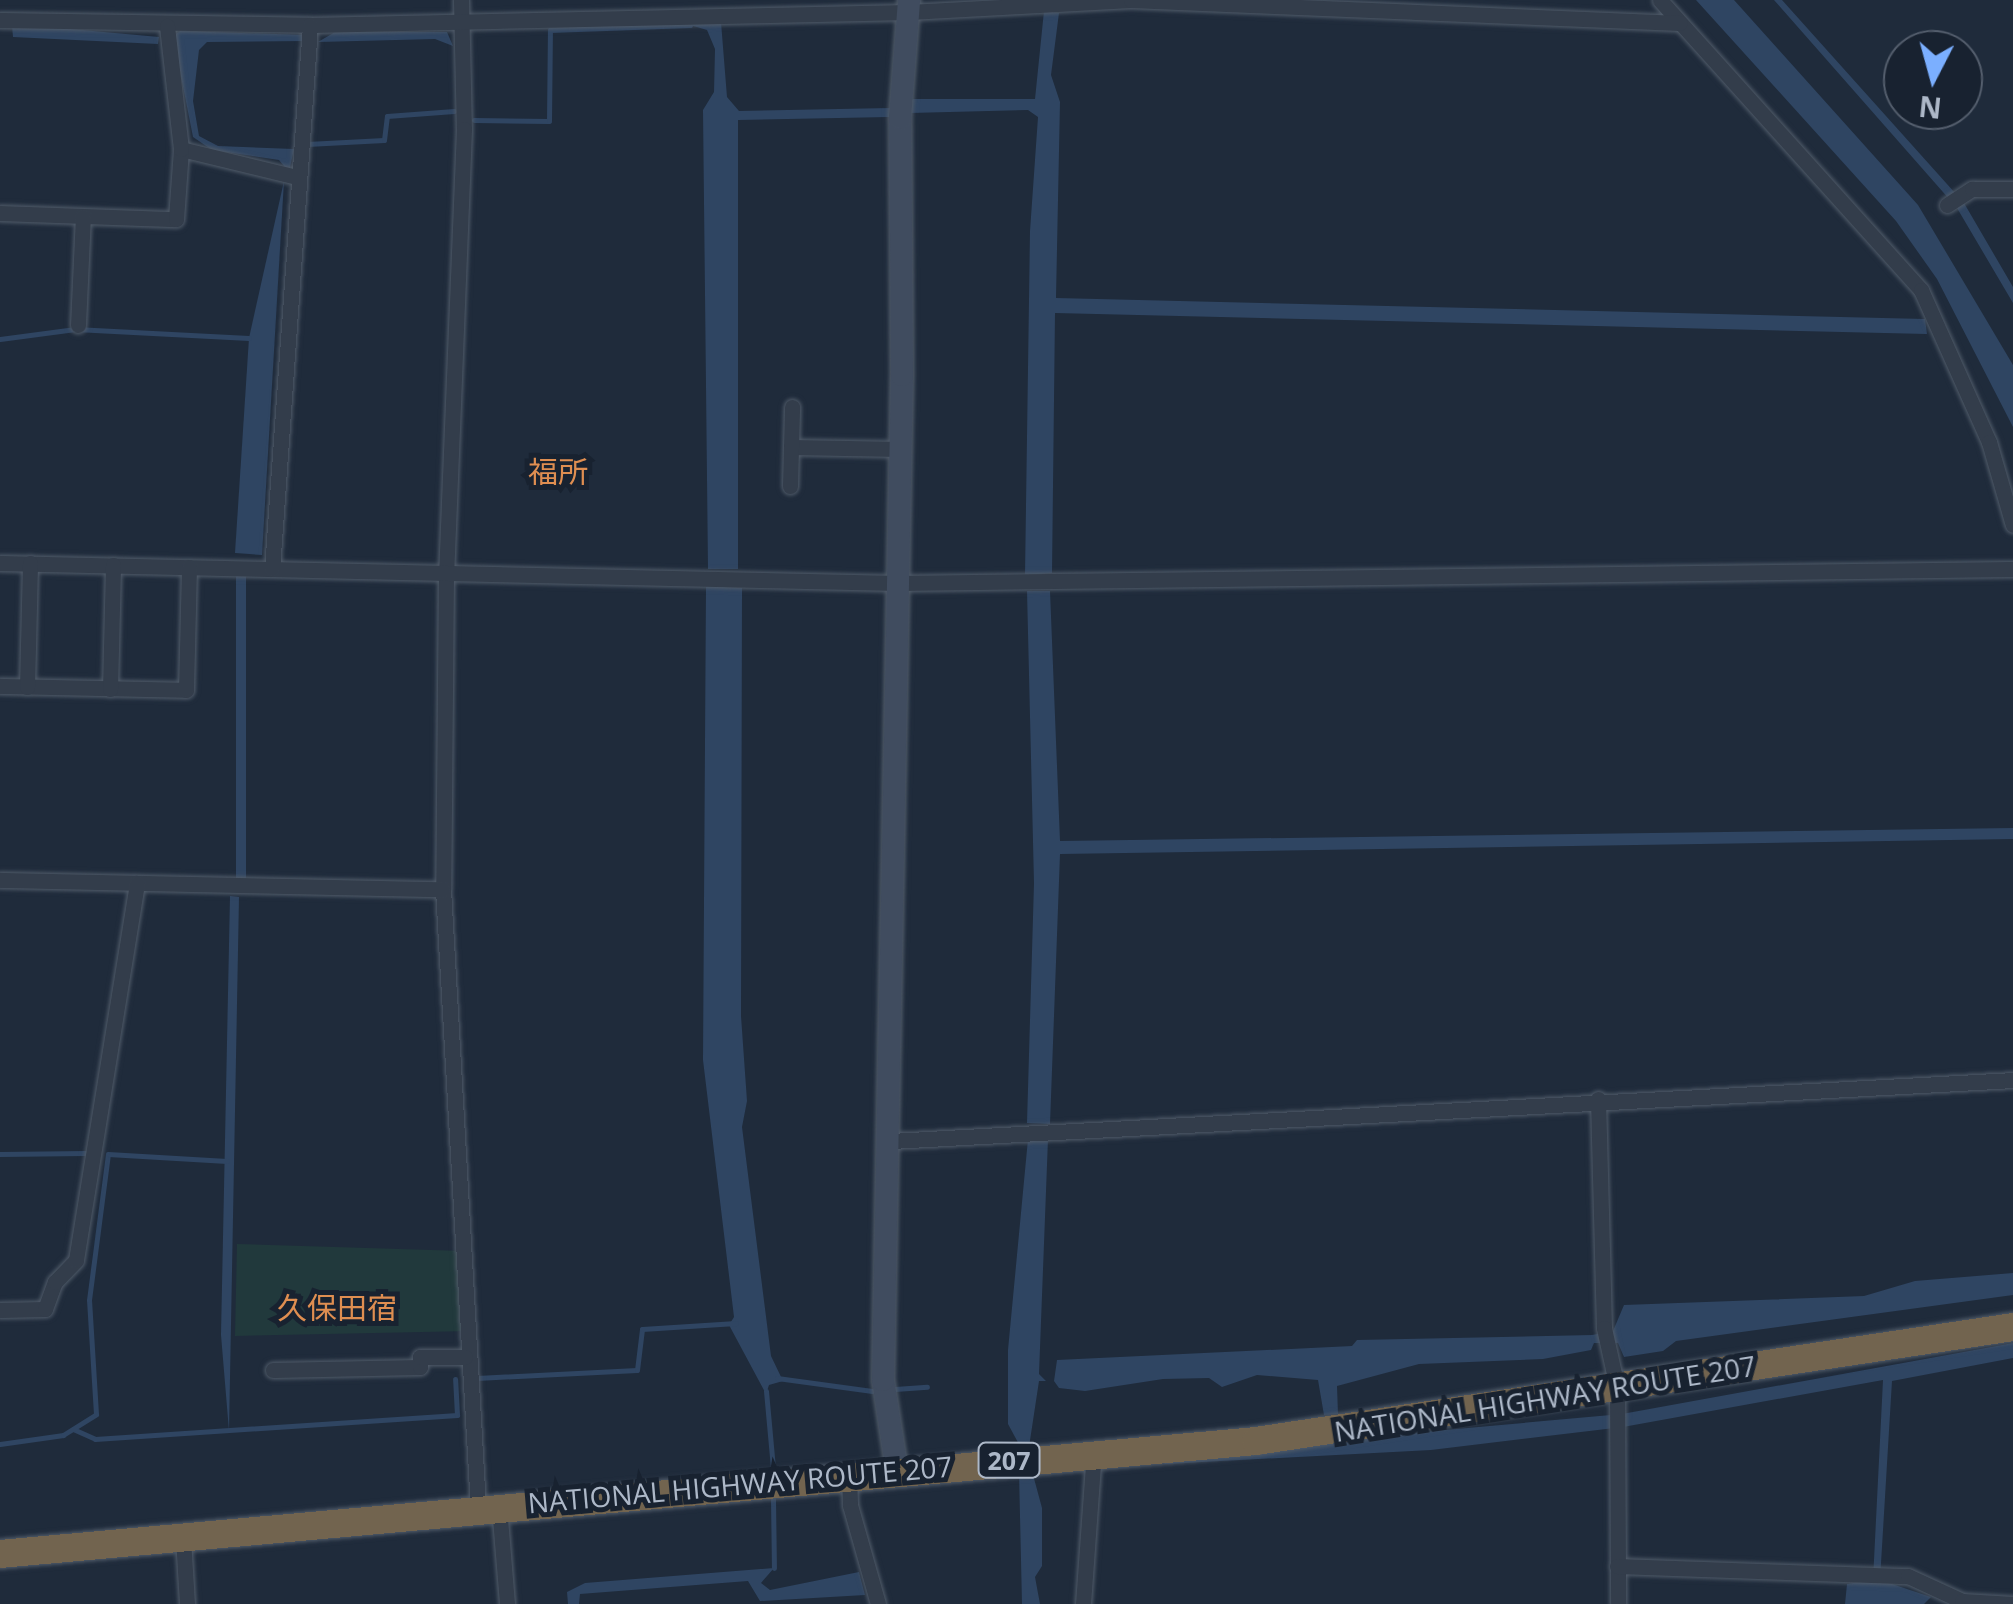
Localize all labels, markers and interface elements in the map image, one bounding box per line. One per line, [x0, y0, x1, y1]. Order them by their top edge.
north arrow [1883, 30, 1983, 130]
text: N [1917, 88, 1943, 128]
district label: 福所 [528, 454, 588, 490]
district label: 久保田宿 [277, 1290, 397, 1326]
street label: NATIONAL HIGHWAY ROUTE 207 [1332, 1348, 1758, 1448]
road number: 207 [976, 1440, 1042, 1480]
street label: NATIONAL HIGHWAY ROUTE 207 [526, 1449, 954, 1519]

